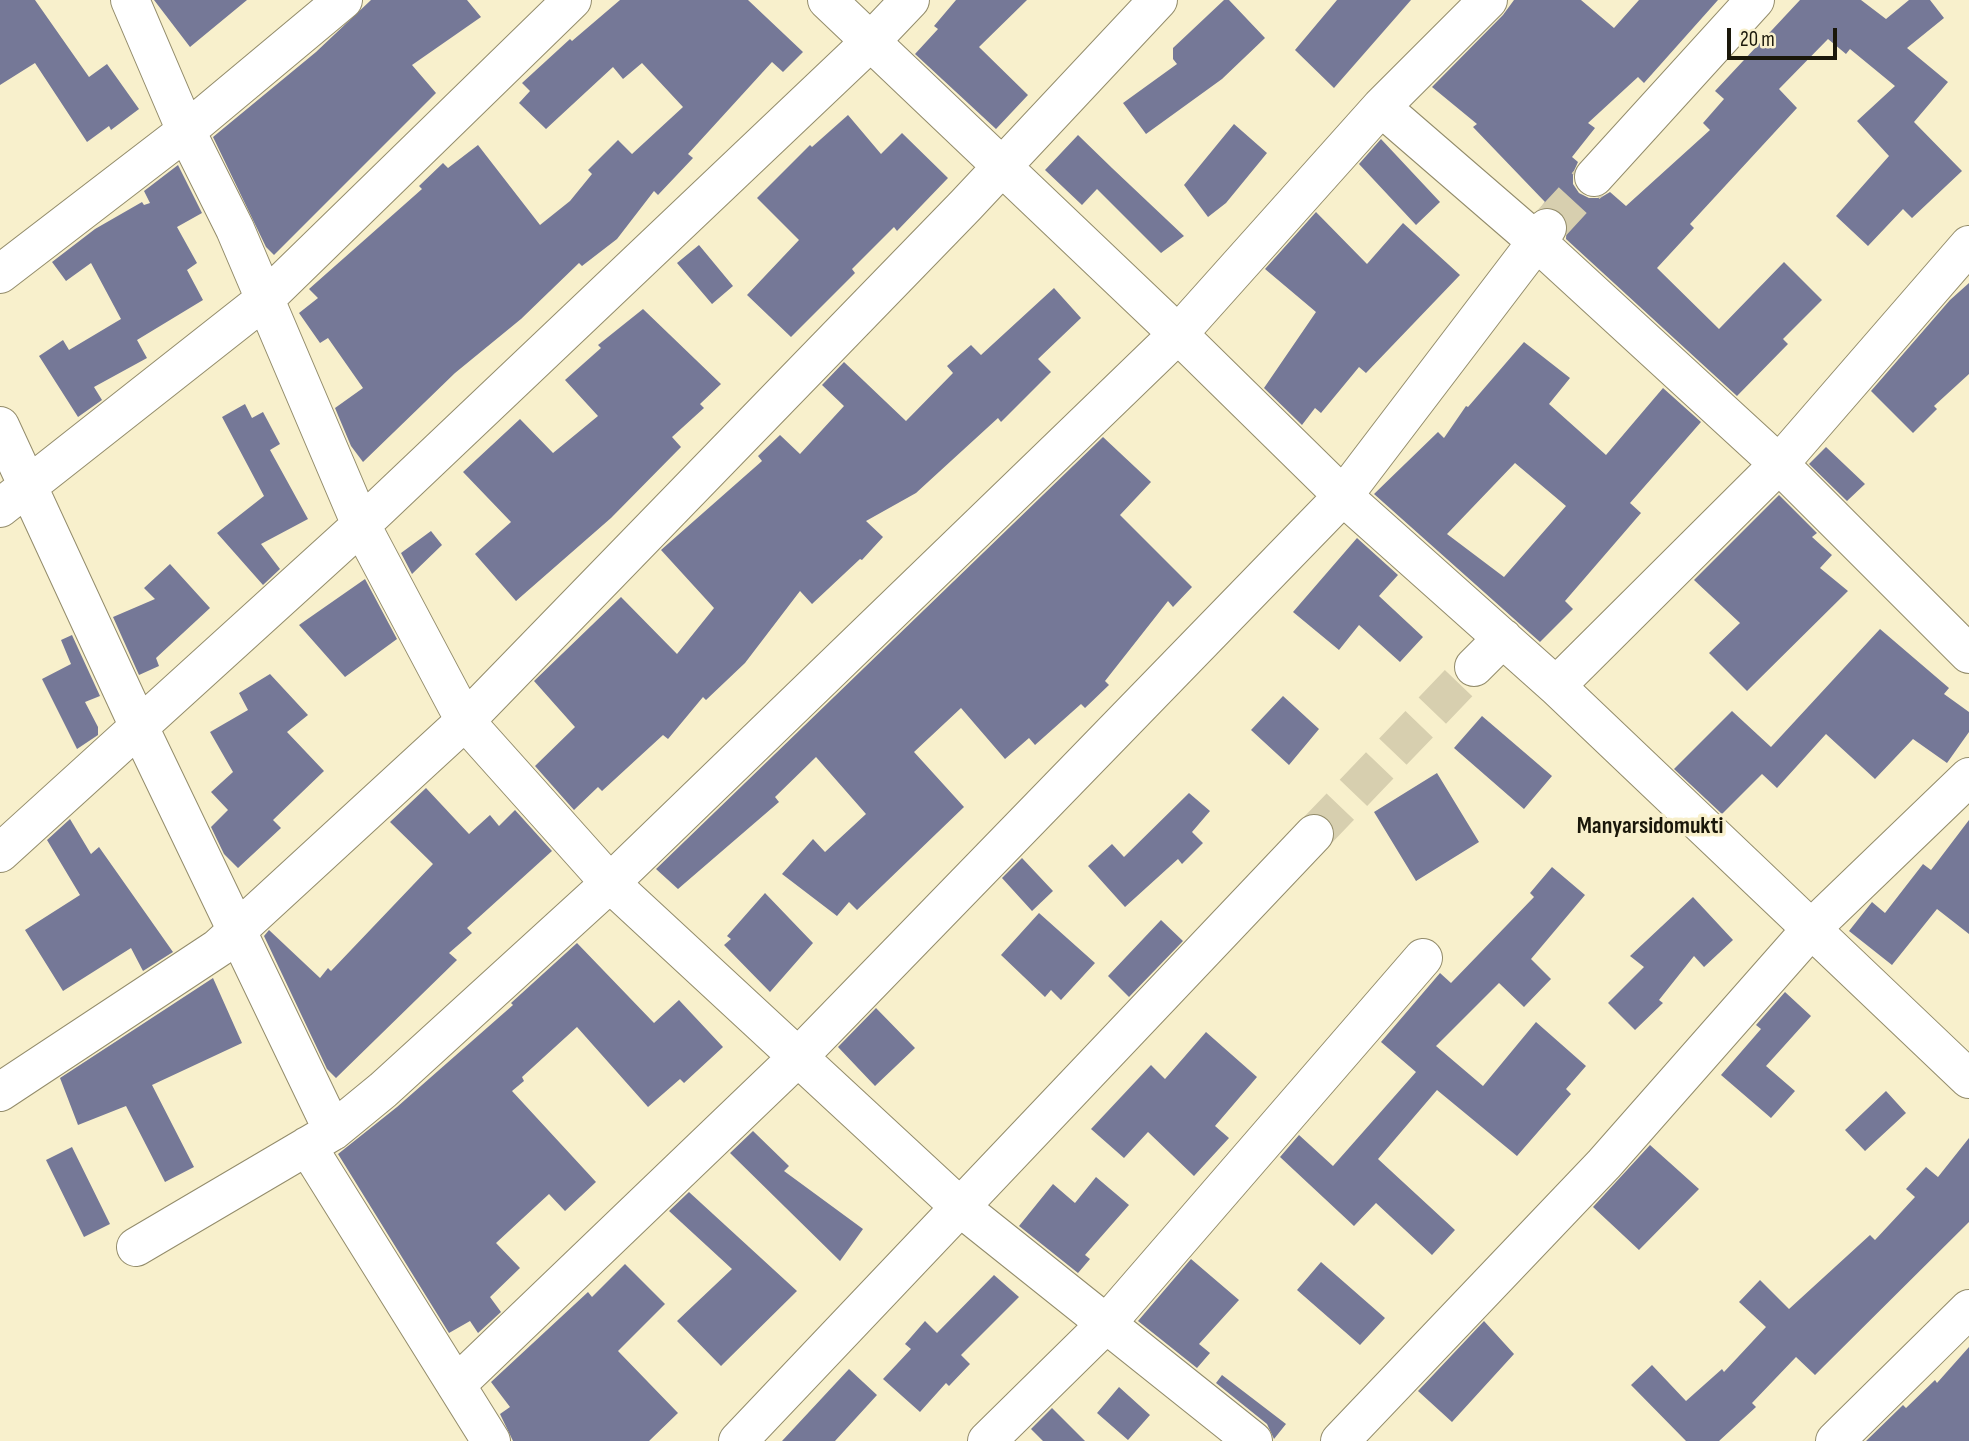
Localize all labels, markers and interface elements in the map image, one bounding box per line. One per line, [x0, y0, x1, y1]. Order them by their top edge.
scale bar [1731, 14, 1841, 58]
text: 20 m [1740, 27, 1775, 52]
district label: Manyarsidomukti [1577, 813, 1723, 841]

